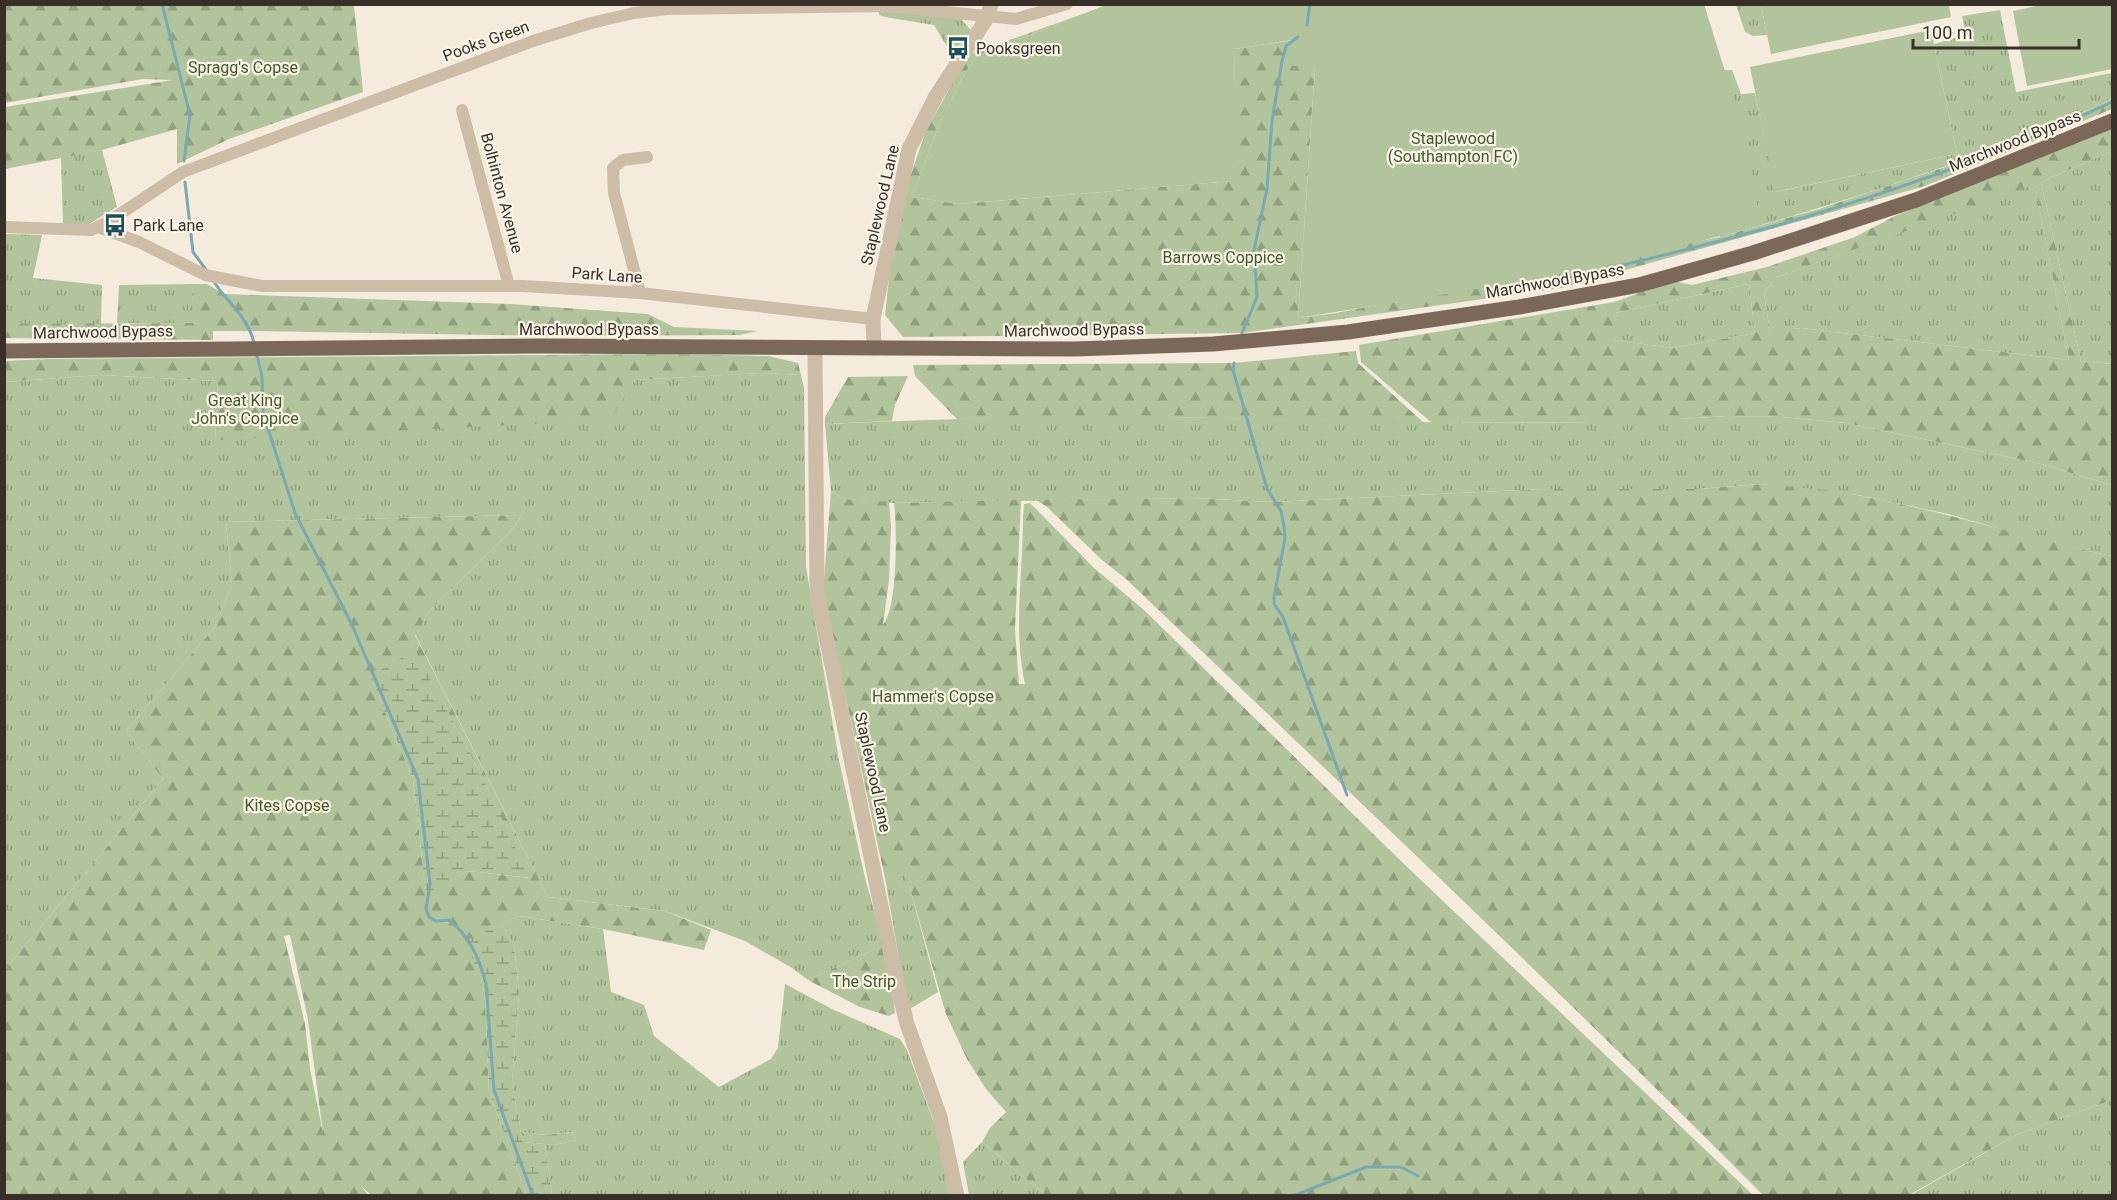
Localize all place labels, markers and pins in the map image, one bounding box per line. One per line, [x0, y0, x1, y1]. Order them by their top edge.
bus stop icon: Pooksgreen [945, 35, 971, 61]
place label: Pooksgreen [976, 39, 1061, 58]
bus stop icon: Park Lane [102, 212, 128, 238]
place label: Park Lane [133, 216, 204, 235]

